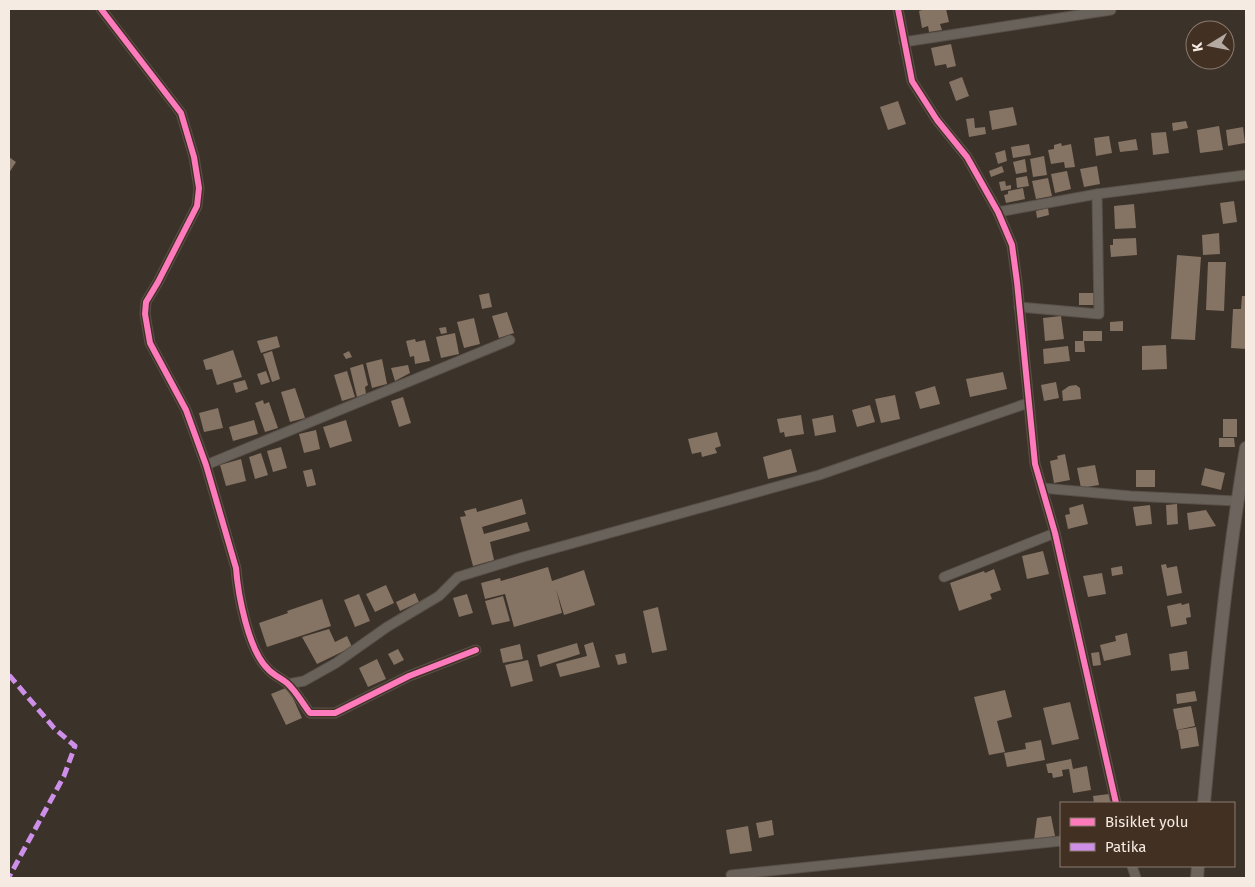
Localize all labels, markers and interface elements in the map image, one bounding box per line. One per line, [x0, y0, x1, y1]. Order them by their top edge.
north arrow [1185, 20, 1235, 70]
text: K [1188, 40, 1207, 53]
legend [1060, 802, 1235, 867]
text: Bisiklet yolu [1105, 813, 1188, 831]
text: Patika [1105, 838, 1146, 856]

